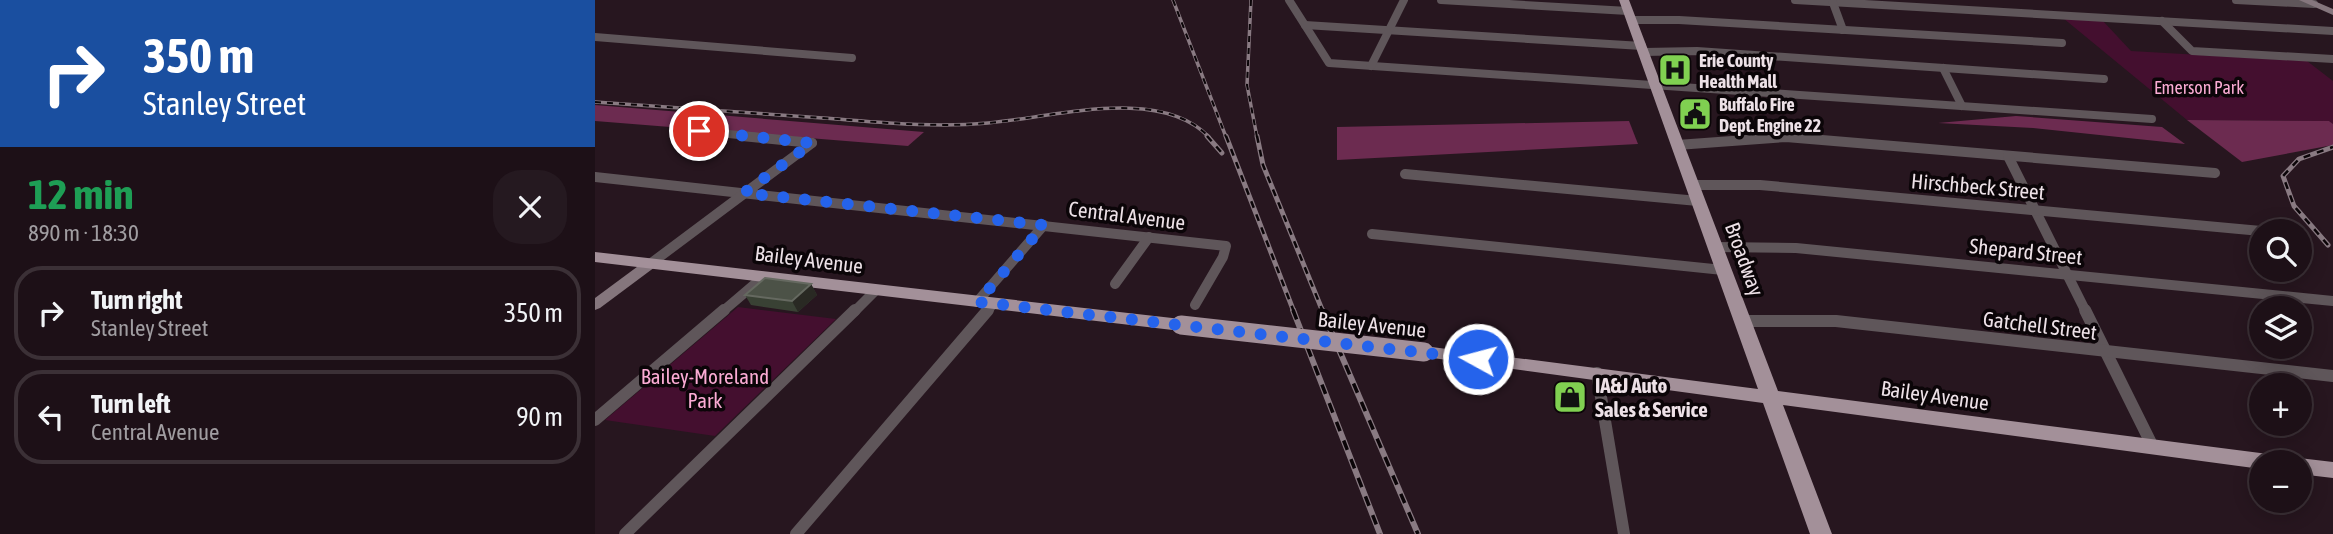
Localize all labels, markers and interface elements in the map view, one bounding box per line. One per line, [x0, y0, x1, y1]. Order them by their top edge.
text: 350 m [143, 27, 254, 83]
icon: right [28, 28, 119, 119]
place label: Erie County Health Mall [1699, 50, 1777, 92]
hospital icon: Erie County Health Mall [1656, 51, 1694, 89]
park label: Emerson Park [2154, 77, 2244, 98]
text: Stanley Street [143, 85, 306, 122]
place label: Buffalo Fire Dept. Engine 22 [1719, 94, 1821, 136]
public building icon: Buffalo Fire Dept. Engine 22 [1676, 95, 1714, 133]
pin [669, 101, 729, 161]
icon: arrive [680, 112, 718, 150]
street label: Hirschbeck Street [1910, 168, 2046, 204]
text: 12 min [28, 170, 134, 218]
button: close [493, 170, 567, 244]
street label: Central Avenue [1067, 196, 1187, 234]
street label: Broadway [1721, 219, 1769, 299]
map controls [2249, 219, 2312, 513]
button: search [2249, 219, 2312, 282]
text: 890 m · 18:30 [28, 220, 139, 246]
street label: Shepard Street [1968, 233, 2084, 269]
street label: Bailey Avenue [753, 240, 865, 278]
text: Turn right [91, 285, 182, 315]
icon: right [32, 294, 70, 332]
button: layers [2249, 296, 2312, 359]
text: 350 m [504, 298, 563, 328]
street label: Bailey Avenue [1317, 306, 1427, 342]
street label: Gatchell Street [1982, 306, 2098, 344]
text: Stanley Street [91, 315, 208, 341]
position arrow [1441, 322, 1515, 396]
park label: Bailey-Moreland Park [641, 364, 769, 412]
place label: IA&J Auto Sales & Service [1595, 373, 1708, 421]
button: + [2249, 373, 2312, 436]
street label: Bailey Avenue [1879, 376, 1991, 414]
shop icon: IA&J Auto Sales & Service [1551, 378, 1589, 416]
text: Turn left [91, 389, 171, 419]
icon: left [32, 398, 70, 436]
text: 90 m [516, 402, 563, 432]
text: Central Avenue [91, 419, 220, 445]
button: − [2249, 450, 2312, 513]

